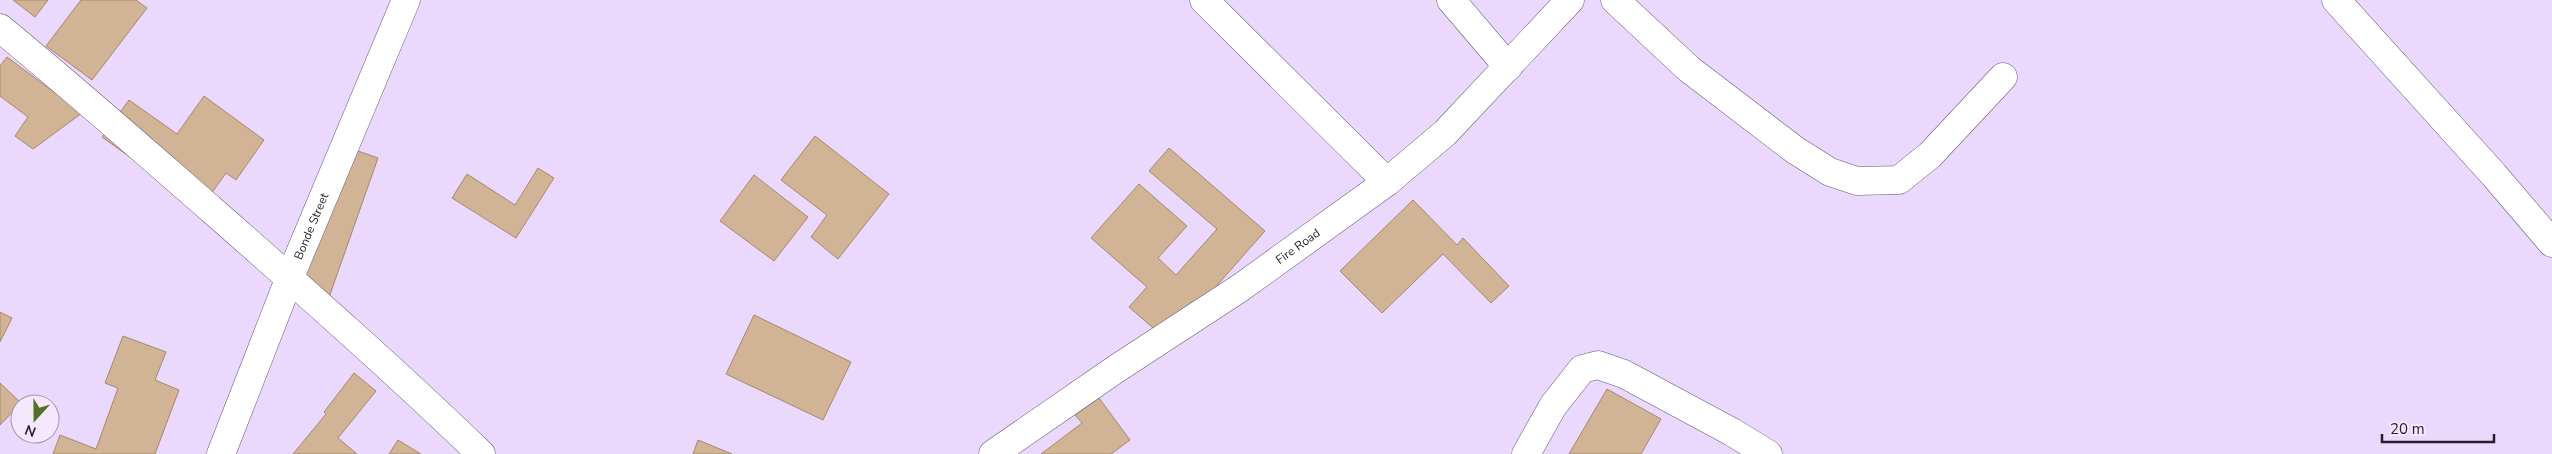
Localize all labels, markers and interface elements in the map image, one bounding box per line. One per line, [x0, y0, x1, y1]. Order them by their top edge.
street label: Bonde Street [290, 190, 333, 262]
street label: Fire Road [1273, 225, 1323, 268]
north arrow [10, 394, 60, 444]
scale bar [2382, 412, 2494, 444]
text: 20 m [2390, 419, 2425, 439]
text: N [22, 420, 39, 441]

